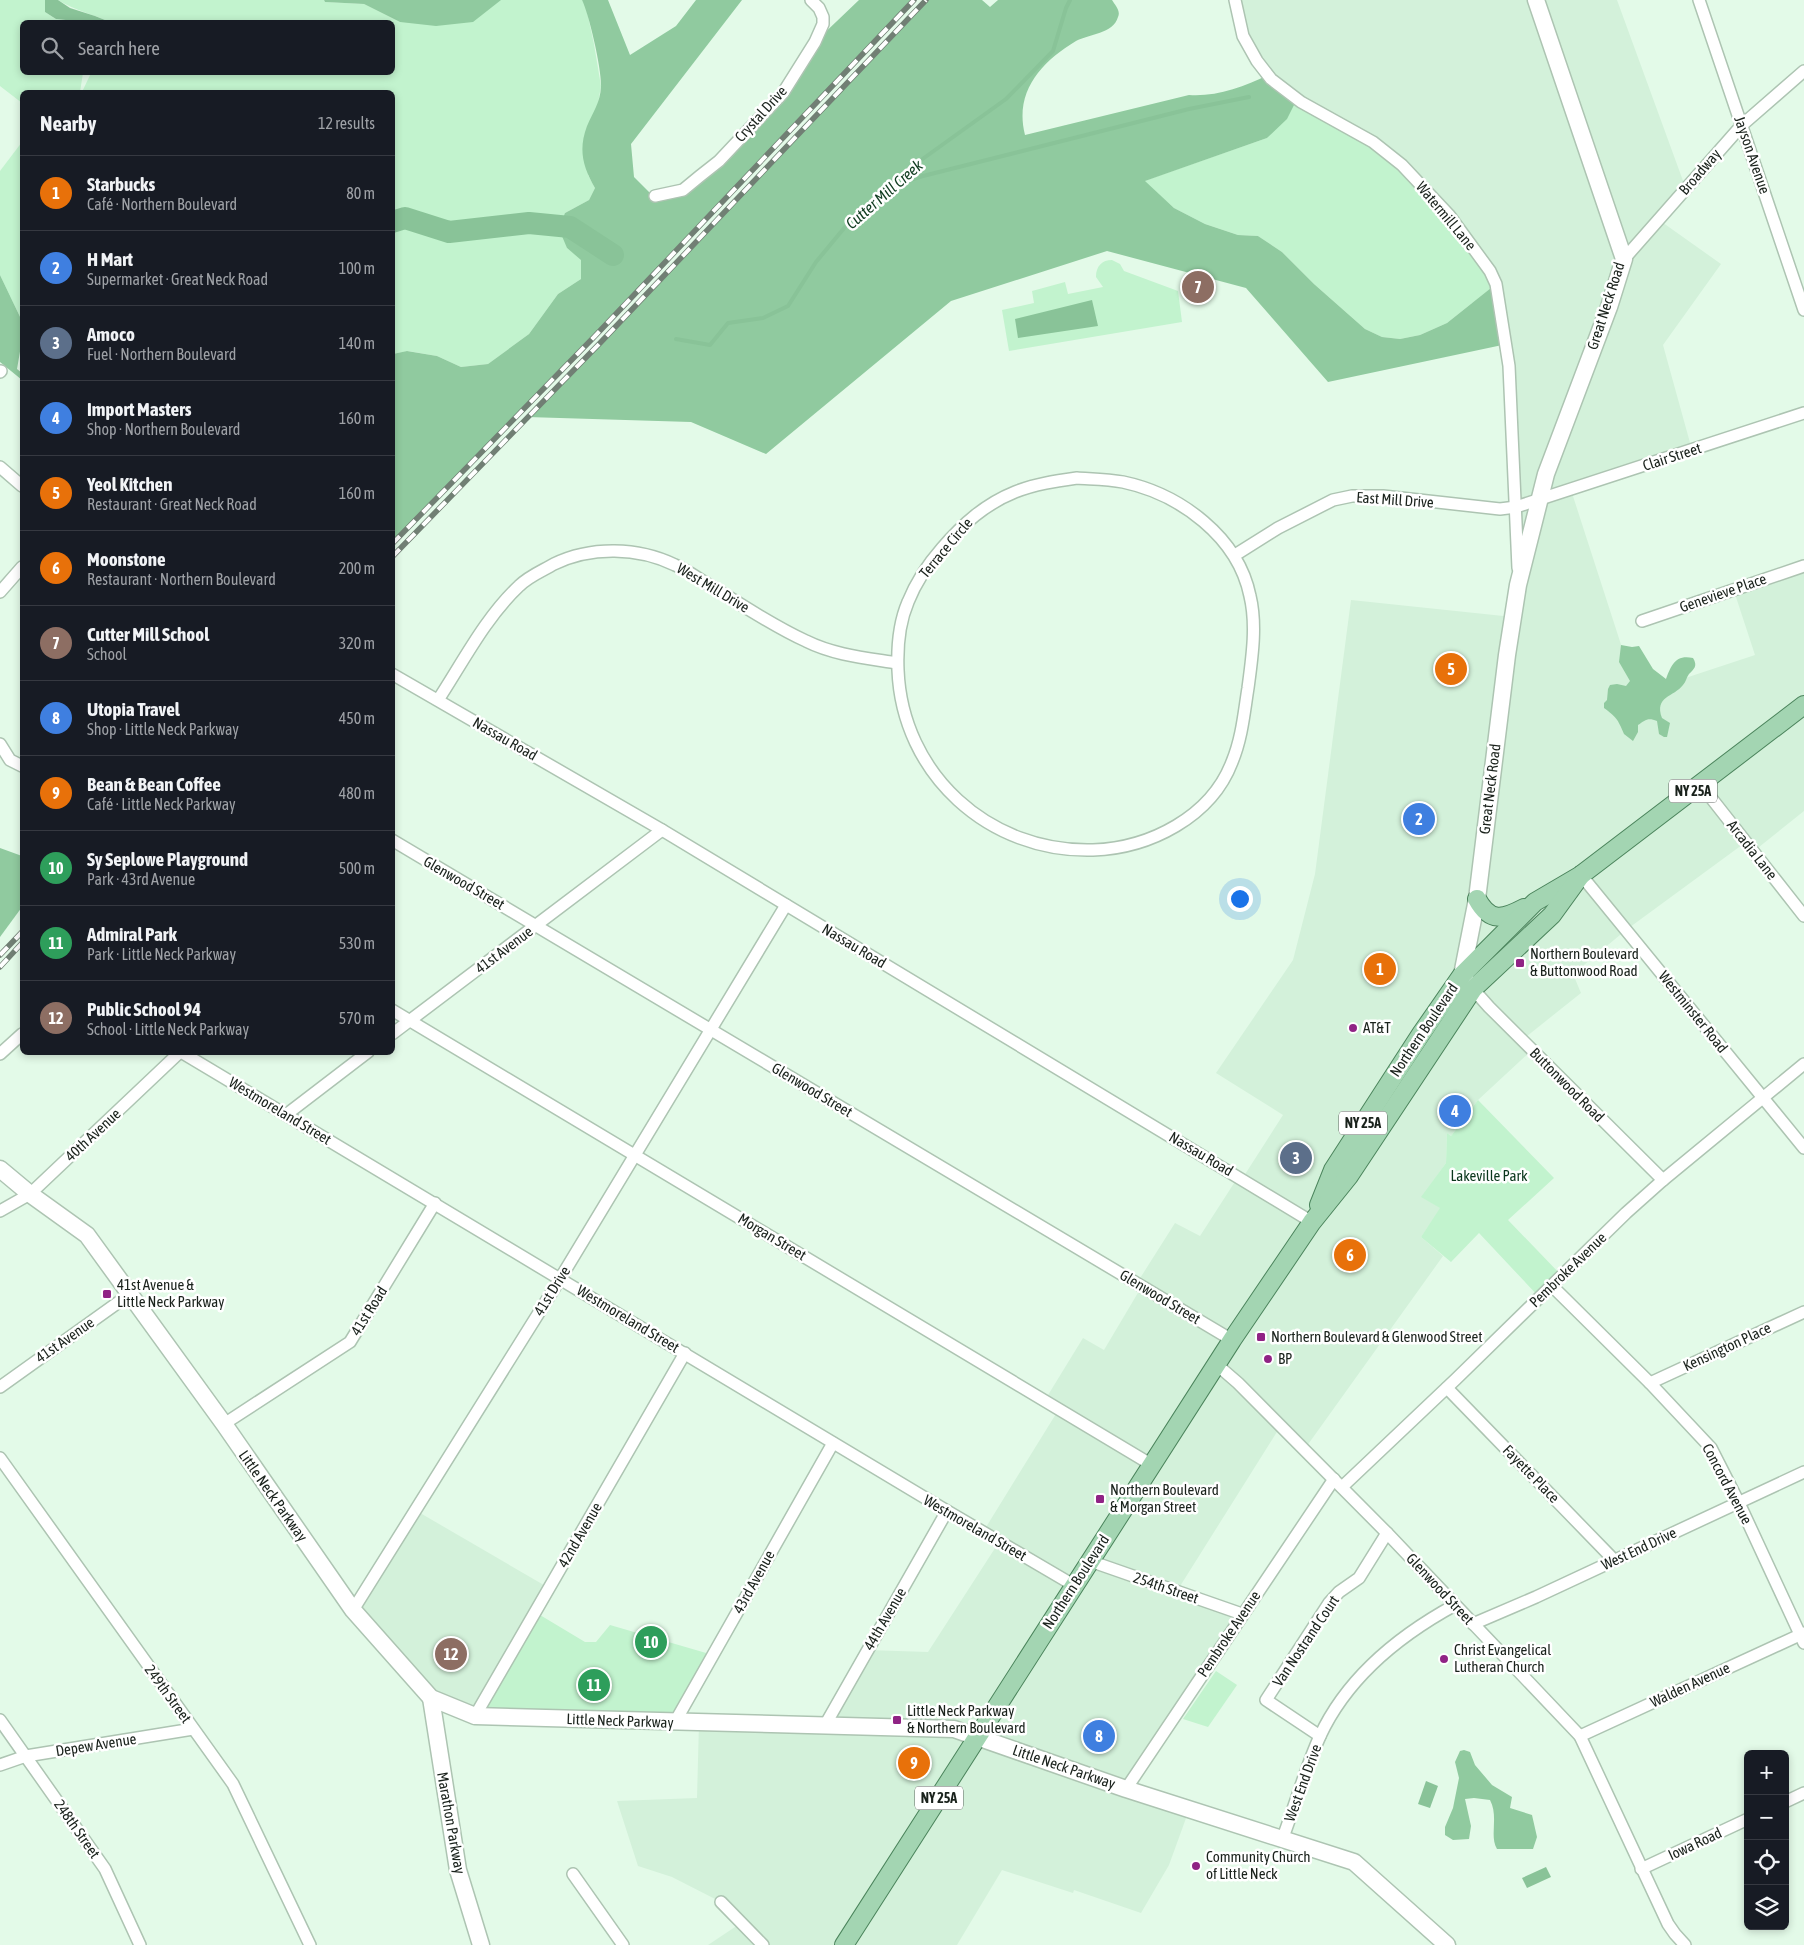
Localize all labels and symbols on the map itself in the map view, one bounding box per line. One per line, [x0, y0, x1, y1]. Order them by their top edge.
street label: Crystal Drive [731, 82, 790, 145]
street label: Jayson Avenue [1731, 114, 1774, 196]
street label: Broadway [1675, 145, 1724, 198]
water label: Cutter Mill Creek [842, 155, 927, 232]
street label: Watermill Lane [1413, 178, 1480, 253]
street label: Great Neck Road [1583, 260, 1628, 352]
pin: 7 [1182, 268, 1214, 306]
street label: Clair Street [1640, 439, 1703, 474]
street label: East Mill Drive [1356, 488, 1435, 511]
street label: Terrace Circle [916, 514, 976, 581]
street label: West Mill Drive [674, 559, 753, 616]
street label: Genevieve Place [1677, 570, 1769, 615]
pin: 5 [1435, 650, 1467, 688]
street label: Nassau Road [470, 713, 540, 764]
street label: Great Neck Road [1476, 743, 1503, 835]
road number: NY 25A [1669, 779, 1717, 802]
pin: 2 [1403, 800, 1435, 838]
street label: Arcadia Lane [1724, 817, 1781, 883]
street label: Glenwood Street [421, 852, 508, 913]
your location [1227, 886, 1253, 912]
street label: Nassau Road [819, 920, 889, 971]
street label: 41st Avenue [472, 922, 536, 977]
place label: Northern Boulevard & Buttonwood Road [1530, 945, 1639, 979]
pin: 1 [1364, 950, 1396, 988]
marker: Northern Boulevard & Buttonwood Road [1514, 957, 1526, 969]
street label: Westminster Road [1655, 968, 1731, 1056]
street label: Northern Boulevard [1386, 980, 1461, 1080]
place label: AT&T [1363, 1019, 1391, 1036]
marker: AT&T [1347, 1022, 1359, 1034]
street label: Buttonwood Road [1527, 1044, 1608, 1125]
street label: Glenwood Street [769, 1059, 856, 1120]
street label: Westmoreland Street [226, 1073, 334, 1148]
pin: 4 [1439, 1092, 1471, 1130]
street label: 40th Avenue [62, 1105, 124, 1164]
road number: NY 25A [1339, 1112, 1387, 1134]
street label: Nassau Road [1166, 1128, 1236, 1179]
pin: 3 [1280, 1139, 1312, 1177]
park label: Lakeville Park [1450, 1167, 1528, 1184]
street label: Morgan Street [735, 1210, 809, 1264]
street label: Pembroke Avenue [1526, 1229, 1610, 1311]
pin: 6 [1334, 1236, 1366, 1274]
street label: 41st Drive [530, 1263, 573, 1319]
street label: Glenwood Street [1117, 1266, 1204, 1327]
place label: 41st Avenue & Little Neck Parkway [117, 1276, 224, 1310]
street label: Westmoreland Street [574, 1281, 682, 1356]
street label: 41st Road [347, 1283, 390, 1338]
marker: 41st Avenue & Little Neck Parkway [101, 1288, 113, 1300]
street label: 41st Avenue [32, 1313, 97, 1366]
street label: Kensington Place [1680, 1319, 1774, 1374]
place label: Northern Boulevard & Glenwood Street [1271, 1328, 1483, 1345]
marker: Northern Boulevard & Glenwood Street [1255, 1331, 1267, 1343]
place label: BP [1278, 1350, 1292, 1367]
marker: BP [1262, 1353, 1274, 1365]
street label: Fayette Place [1500, 1441, 1563, 1506]
street label: Concord Avenue [1699, 1441, 1756, 1527]
street label: Little Neck Parkway [236, 1447, 311, 1545]
place label: Northern Boulevard & Morgan Street [1110, 1481, 1219, 1515]
street label: Westmoreland Street [921, 1491, 1030, 1564]
marker: Northern Boulevard & Morgan Street [1094, 1493, 1106, 1505]
street label: 42nd Avenue [554, 1499, 605, 1570]
street label: West End Drive [1599, 1524, 1679, 1573]
street label: Northern Boulevard [1039, 1531, 1112, 1632]
street label: 43rd Avenue [729, 1547, 778, 1616]
street label: Glenwood Street [1403, 1550, 1478, 1628]
street label: 254th Street [1131, 1568, 1201, 1607]
street label: 44th Avenue [860, 1584, 909, 1653]
street label: Pembroke Avenue [1194, 1587, 1264, 1680]
street label: Van Nostrand Court [1269, 1592, 1342, 1689]
pin: 10 [635, 1623, 667, 1661]
pin: 12 [435, 1635, 467, 1673]
place label: Christ Evangelical Lutheran Church [1454, 1641, 1551, 1675]
marker: Christ Evangelical Lutheran Church [1438, 1653, 1450, 1665]
street label: Walden Avenue [1647, 1659, 1733, 1710]
street label: 249th Street [142, 1661, 195, 1726]
pin: 11 [578, 1666, 610, 1704]
place label: Little Neck Parkway & Northern Boulevard [907, 1702, 1026, 1736]
street label: Little Neck Parkway [566, 1710, 674, 1731]
marker: Little Neck Parkway & Northern Boulevard [891, 1714, 903, 1726]
pin: 8 [1083, 1717, 1115, 1755]
street label: Depew Avenue [54, 1730, 138, 1759]
street label: Little Neck Parkway [1011, 1741, 1118, 1792]
street label: West End Drive [1281, 1742, 1324, 1824]
pin: 9 [898, 1744, 930, 1782]
street label: Marathon Parkway [434, 1771, 469, 1875]
road number: NY 25A [915, 1786, 963, 1810]
street label: 248th Street [51, 1796, 104, 1861]
street label: Iowa Road [1665, 1824, 1724, 1863]
place label: Community Church of Little Neck [1206, 1848, 1310, 1882]
marker: Community Church of Little Neck [1190, 1860, 1202, 1872]

